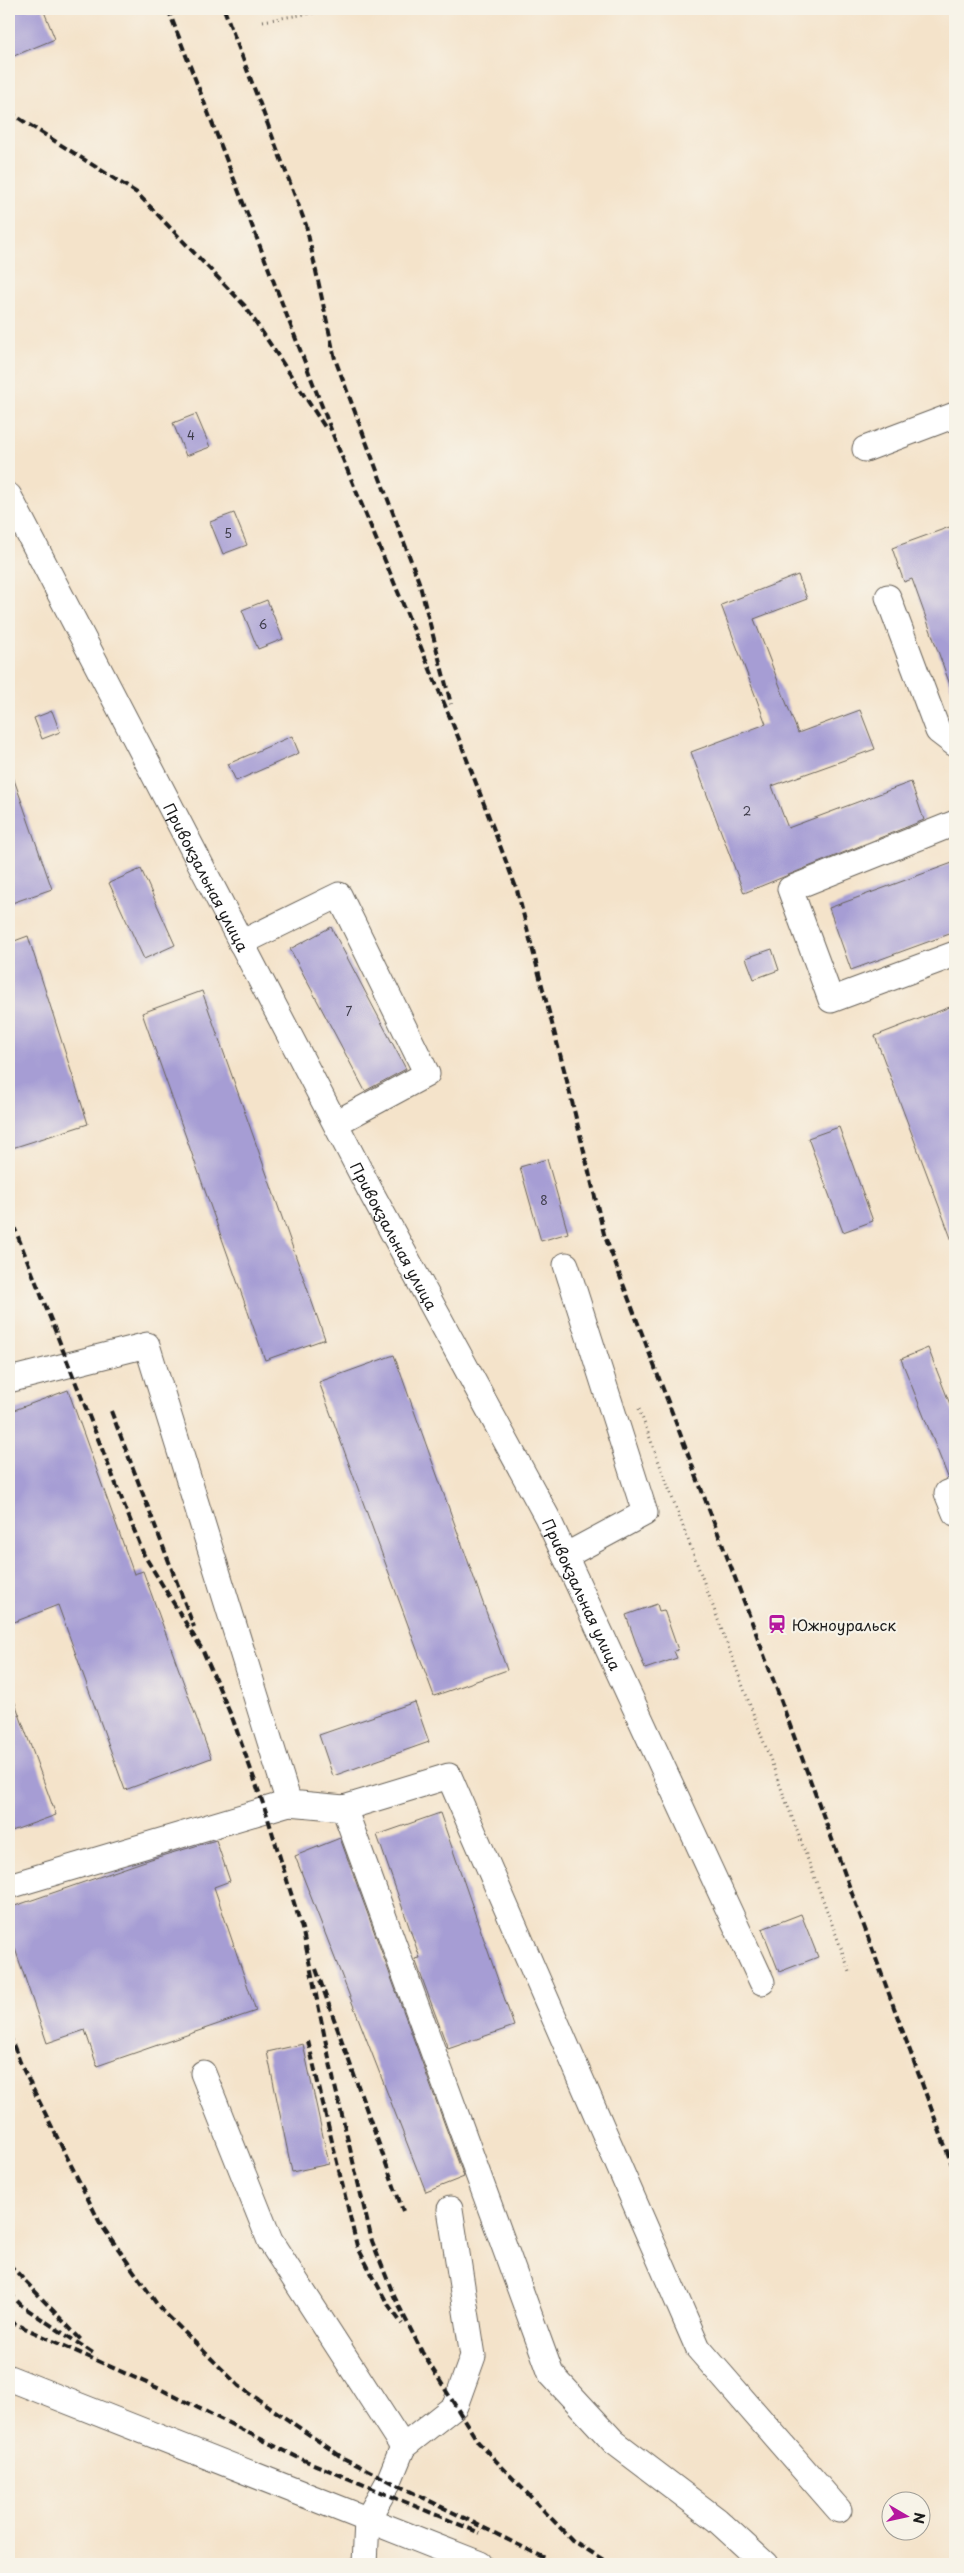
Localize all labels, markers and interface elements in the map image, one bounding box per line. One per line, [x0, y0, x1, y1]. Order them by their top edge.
house number: 4 [187, 426, 195, 444]
house number: 5 [224, 524, 232, 542]
house number: 6 [259, 615, 267, 633]
street label: Привокзальная улица [159, 798, 255, 956]
house number: 2 [743, 802, 751, 820]
house number: 7 [346, 1002, 353, 1020]
street label: Привокзальная улица [346, 1157, 444, 1314]
house number: 8 [540, 1191, 548, 1209]
street label: Привокзальная улица [538, 1514, 628, 1674]
station icon: Южноуральск [766, 1613, 788, 1635]
place label: Южноуральск [792, 1613, 896, 1636]
north arrow [882, 2490, 932, 2540]
text: N [908, 2511, 931, 2525]

